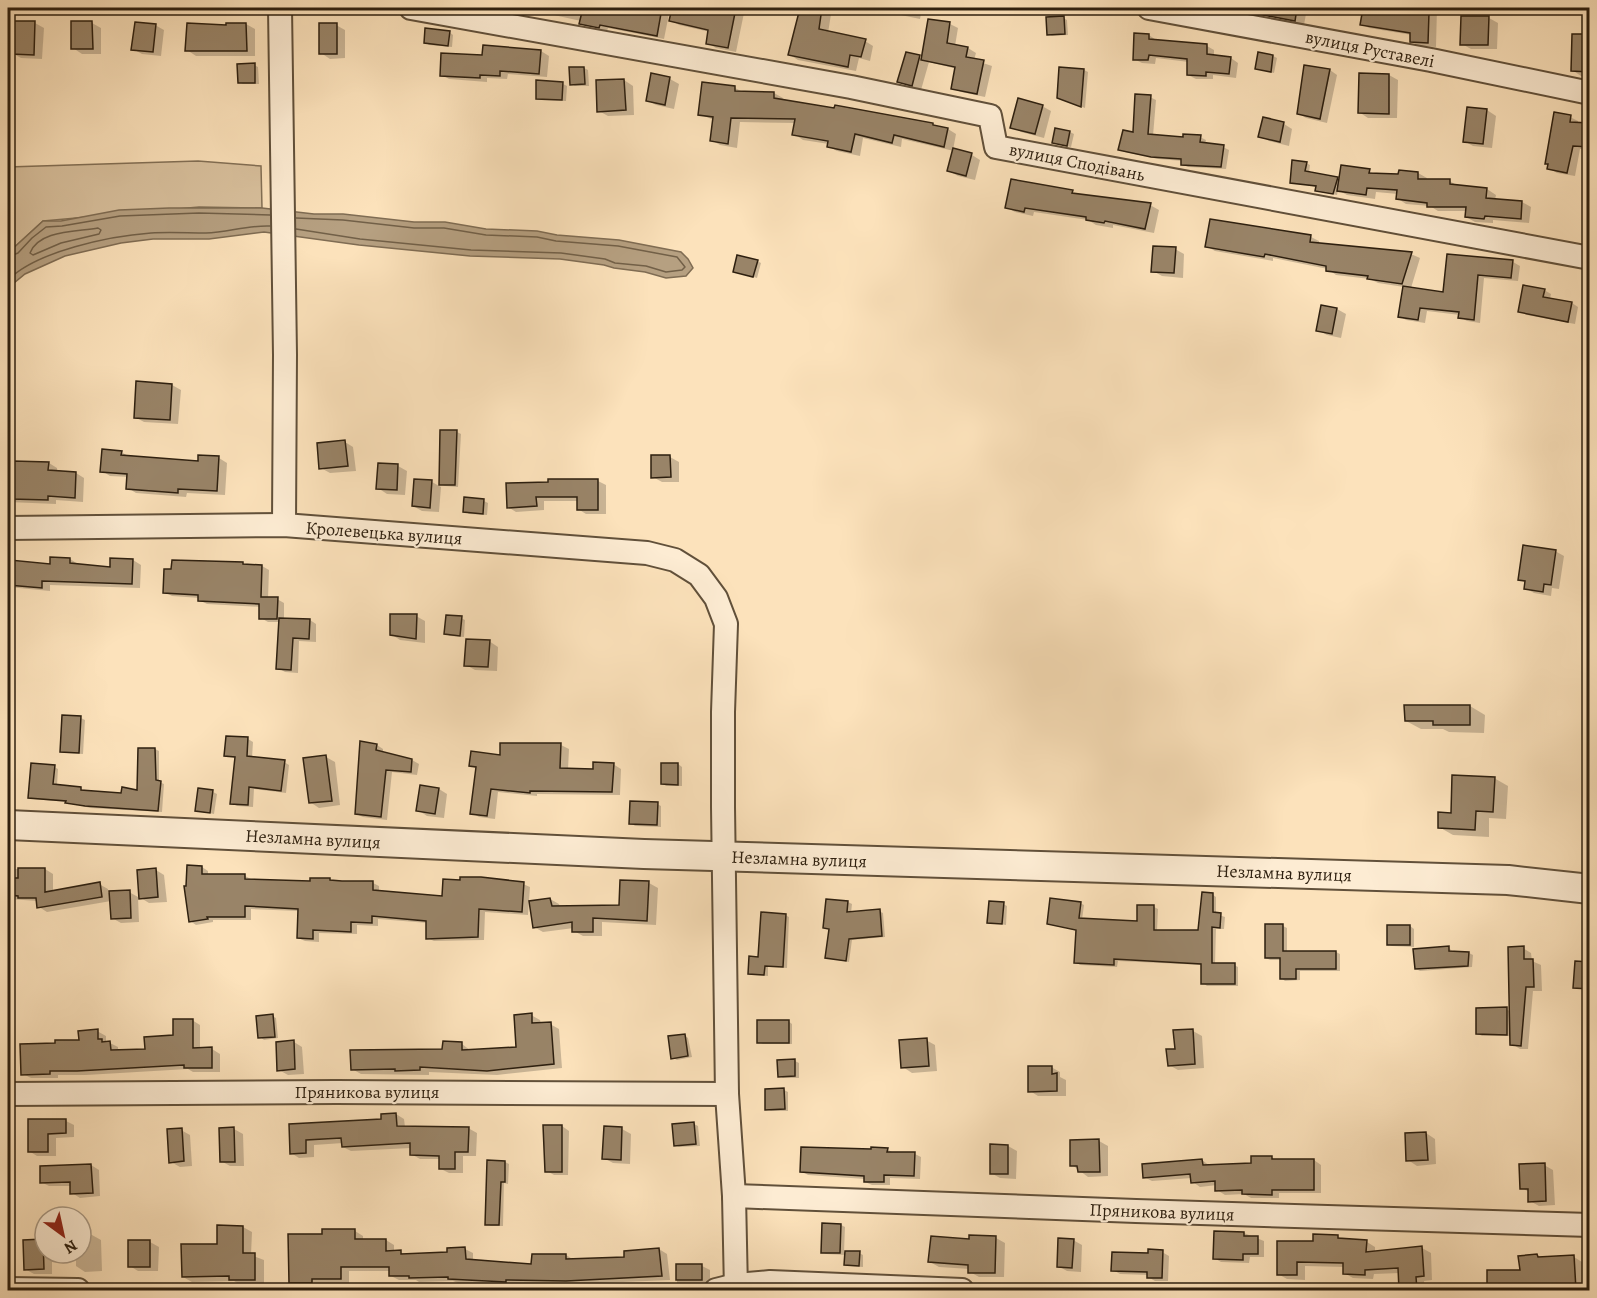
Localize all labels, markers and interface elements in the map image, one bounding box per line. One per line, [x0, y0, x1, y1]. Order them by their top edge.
street label: вулиця Руставелі [1303, 25, 1437, 73]
street label: вулиця Сподівань [1007, 137, 1147, 187]
street label: Кролевецька вулиця [305, 516, 463, 550]
street label: Незламна вулиця [245, 823, 381, 855]
street label: Незламна вулиця [731, 845, 867, 873]
street label: Незламна вулиця [1216, 859, 1352, 887]
street label: Пряникова вулиця [294, 1080, 440, 1104]
street label: Пряникова вулиця [1089, 1197, 1235, 1227]
north arrow [33, 1205, 93, 1265]
text: N [59, 1234, 82, 1259]

